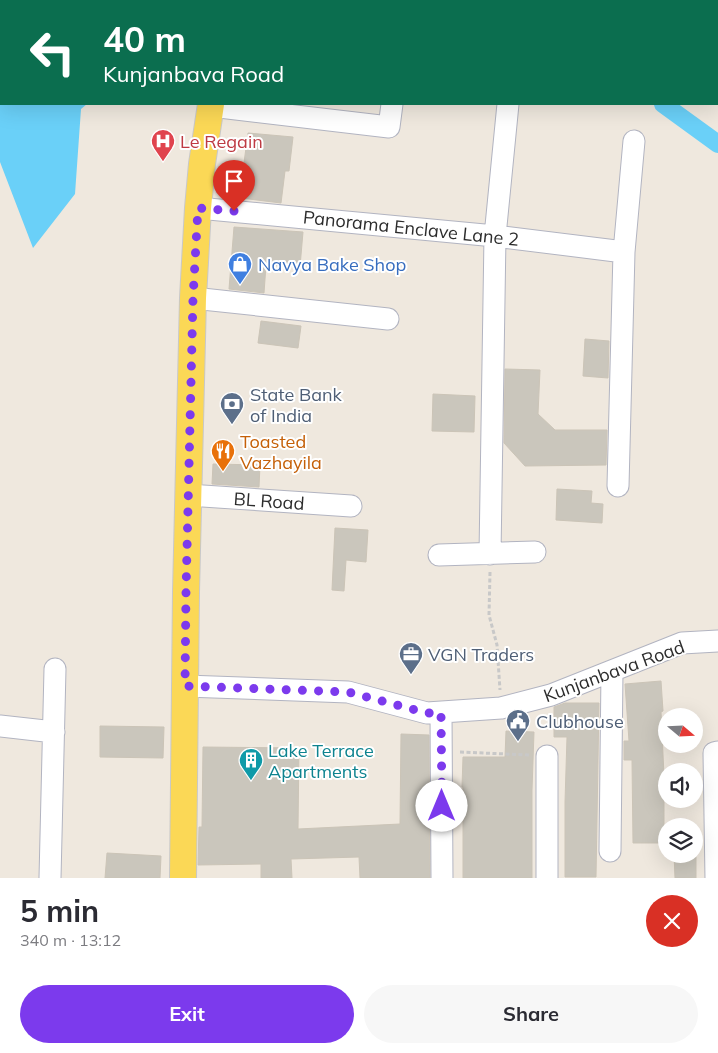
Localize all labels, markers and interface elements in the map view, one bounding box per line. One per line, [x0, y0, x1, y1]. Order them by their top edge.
text: 40 m [103, 17, 186, 61]
icon: left [20, 20, 85, 85]
text: Kunjanbava Road [103, 60, 284, 88]
hospital icon: Le Regain [150, 128, 176, 162]
place label: Le Regain [180, 130, 263, 153]
pin [213, 160, 255, 211]
icon: arrive [220, 167, 248, 195]
street label: Panorama Enclave Lane 2 [302, 205, 520, 251]
shop icon: Navya Bake Shop [227, 251, 253, 285]
place label: Navya Bake Shop [258, 253, 406, 276]
place label: State Bank of India [250, 383, 343, 427]
bank icon: State Bank of India [219, 391, 245, 425]
place label: Toasted Vazhayila [240, 430, 322, 474]
restaurant icon: Toasted Vazhayila [210, 438, 236, 472]
street label: BL Road [233, 487, 305, 515]
street label: Kunjanbava Road [540, 635, 688, 707]
office icon: VGN Traders [398, 641, 424, 675]
place label: VGN Traders [428, 643, 534, 666]
public building icon: Clubhouse [505, 708, 531, 742]
north arrow [658, 708, 702, 752]
map controls [658, 708, 703, 863]
place label: Clubhouse [536, 710, 624, 733]
place label: Lake Terrace Apartments [268, 739, 374, 783]
building icon: Lake Terrace Apartments [238, 747, 264, 781]
button: sound [658, 763, 703, 808]
position arrow [415, 779, 467, 831]
button: layers [658, 818, 703, 863]
text: 5 min [20, 892, 99, 930]
button: close [646, 895, 698, 947]
text: 340 m · 13:12 [20, 930, 121, 950]
button: Exit [20, 985, 354, 1043]
button: Share [364, 985, 698, 1043]

